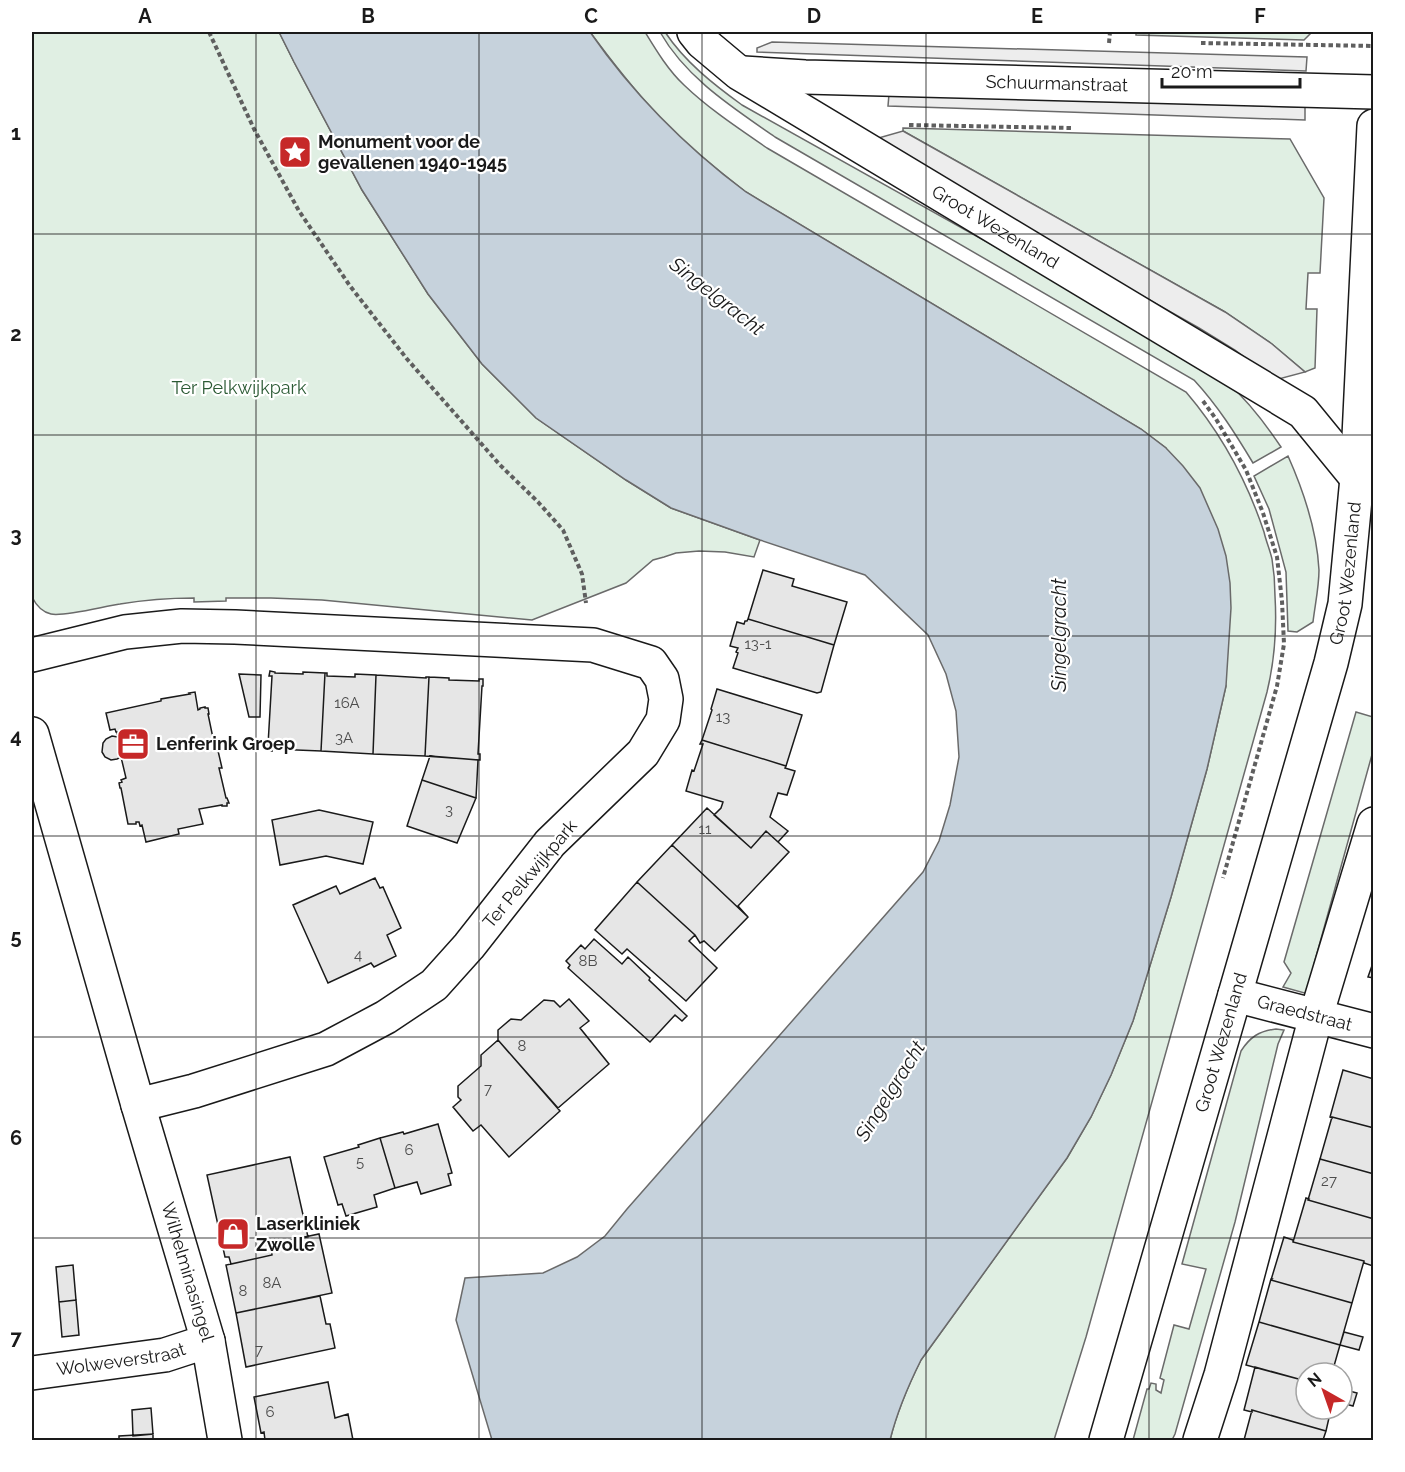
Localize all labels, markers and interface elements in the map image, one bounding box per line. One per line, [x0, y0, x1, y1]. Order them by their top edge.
text: A [138, 4, 152, 28]
text: B [361, 4, 375, 28]
text: C [584, 4, 598, 28]
text: D [807, 4, 821, 28]
text: E [1031, 4, 1043, 28]
text: F [1254, 4, 1266, 28]
scale bar [1162, 51, 1300, 89]
text: 20 m [1171, 61, 1213, 82]
street label: Schuurmanstraat [985, 71, 1128, 96]
text: 1 [11, 121, 21, 145]
place label: Monument voor de gevallenen 1940-1945 [318, 131, 507, 173]
place icon: Monument voor de gevallenen 1940-1945 [277, 134, 313, 170]
street label: Groot Wezenland [928, 180, 1063, 273]
water label: Singelgracht [664, 251, 769, 341]
text: 2 [10, 322, 22, 346]
park label: Ter Pelkwijkpark [172, 377, 307, 398]
street label: Groot Wezenland [1325, 501, 1365, 647]
text: 3 [10, 523, 22, 547]
water label: Singelgracht [1047, 578, 1071, 693]
house number: 13-1 [744, 635, 772, 653]
house number: 16A [334, 694, 360, 712]
house number: 13 [716, 708, 730, 726]
text: 4 [10, 724, 22, 748]
office icon: Lenferink Groep [115, 726, 151, 762]
house number: 3A [335, 729, 353, 747]
place label: Lenferink Groep [156, 733, 295, 754]
house number: 3 [445, 801, 453, 819]
street label: Ter Pelkwijkpark [478, 815, 581, 932]
house number: 11 [699, 820, 712, 838]
text: 5 [10, 925, 22, 949]
house number: 4 [354, 946, 362, 964]
house number: 8B [579, 952, 597, 970]
street label: Groot Wezenland [1190, 970, 1251, 1115]
street label: Graedstraat [1255, 990, 1355, 1035]
water label: Singelgracht [849, 1036, 931, 1146]
house number: 8 [518, 1037, 527, 1055]
house number: 7 [484, 1080, 492, 1098]
text: 6 [10, 1126, 22, 1150]
house number: 6 [404, 1141, 414, 1159]
house number: 5 [356, 1153, 364, 1171]
house number: 27 [1321, 1172, 1337, 1190]
street label: Wilhelminasingel [157, 1200, 219, 1344]
place label: Laserkliniek Zwolle [256, 1213, 361, 1255]
shop icon: Laserkliniek Zwolle [215, 1216, 251, 1252]
house number: 8A [263, 1274, 281, 1292]
house number: 8 [239, 1282, 248, 1300]
text: 7 [10, 1326, 22, 1350]
street label: Wolweverstraat [55, 1338, 188, 1380]
house number: 7 [255, 1341, 263, 1359]
north arrow [1294, 1361, 1354, 1421]
text: N [1304, 1369, 1325, 1391]
house number: 6 [265, 1403, 275, 1421]

